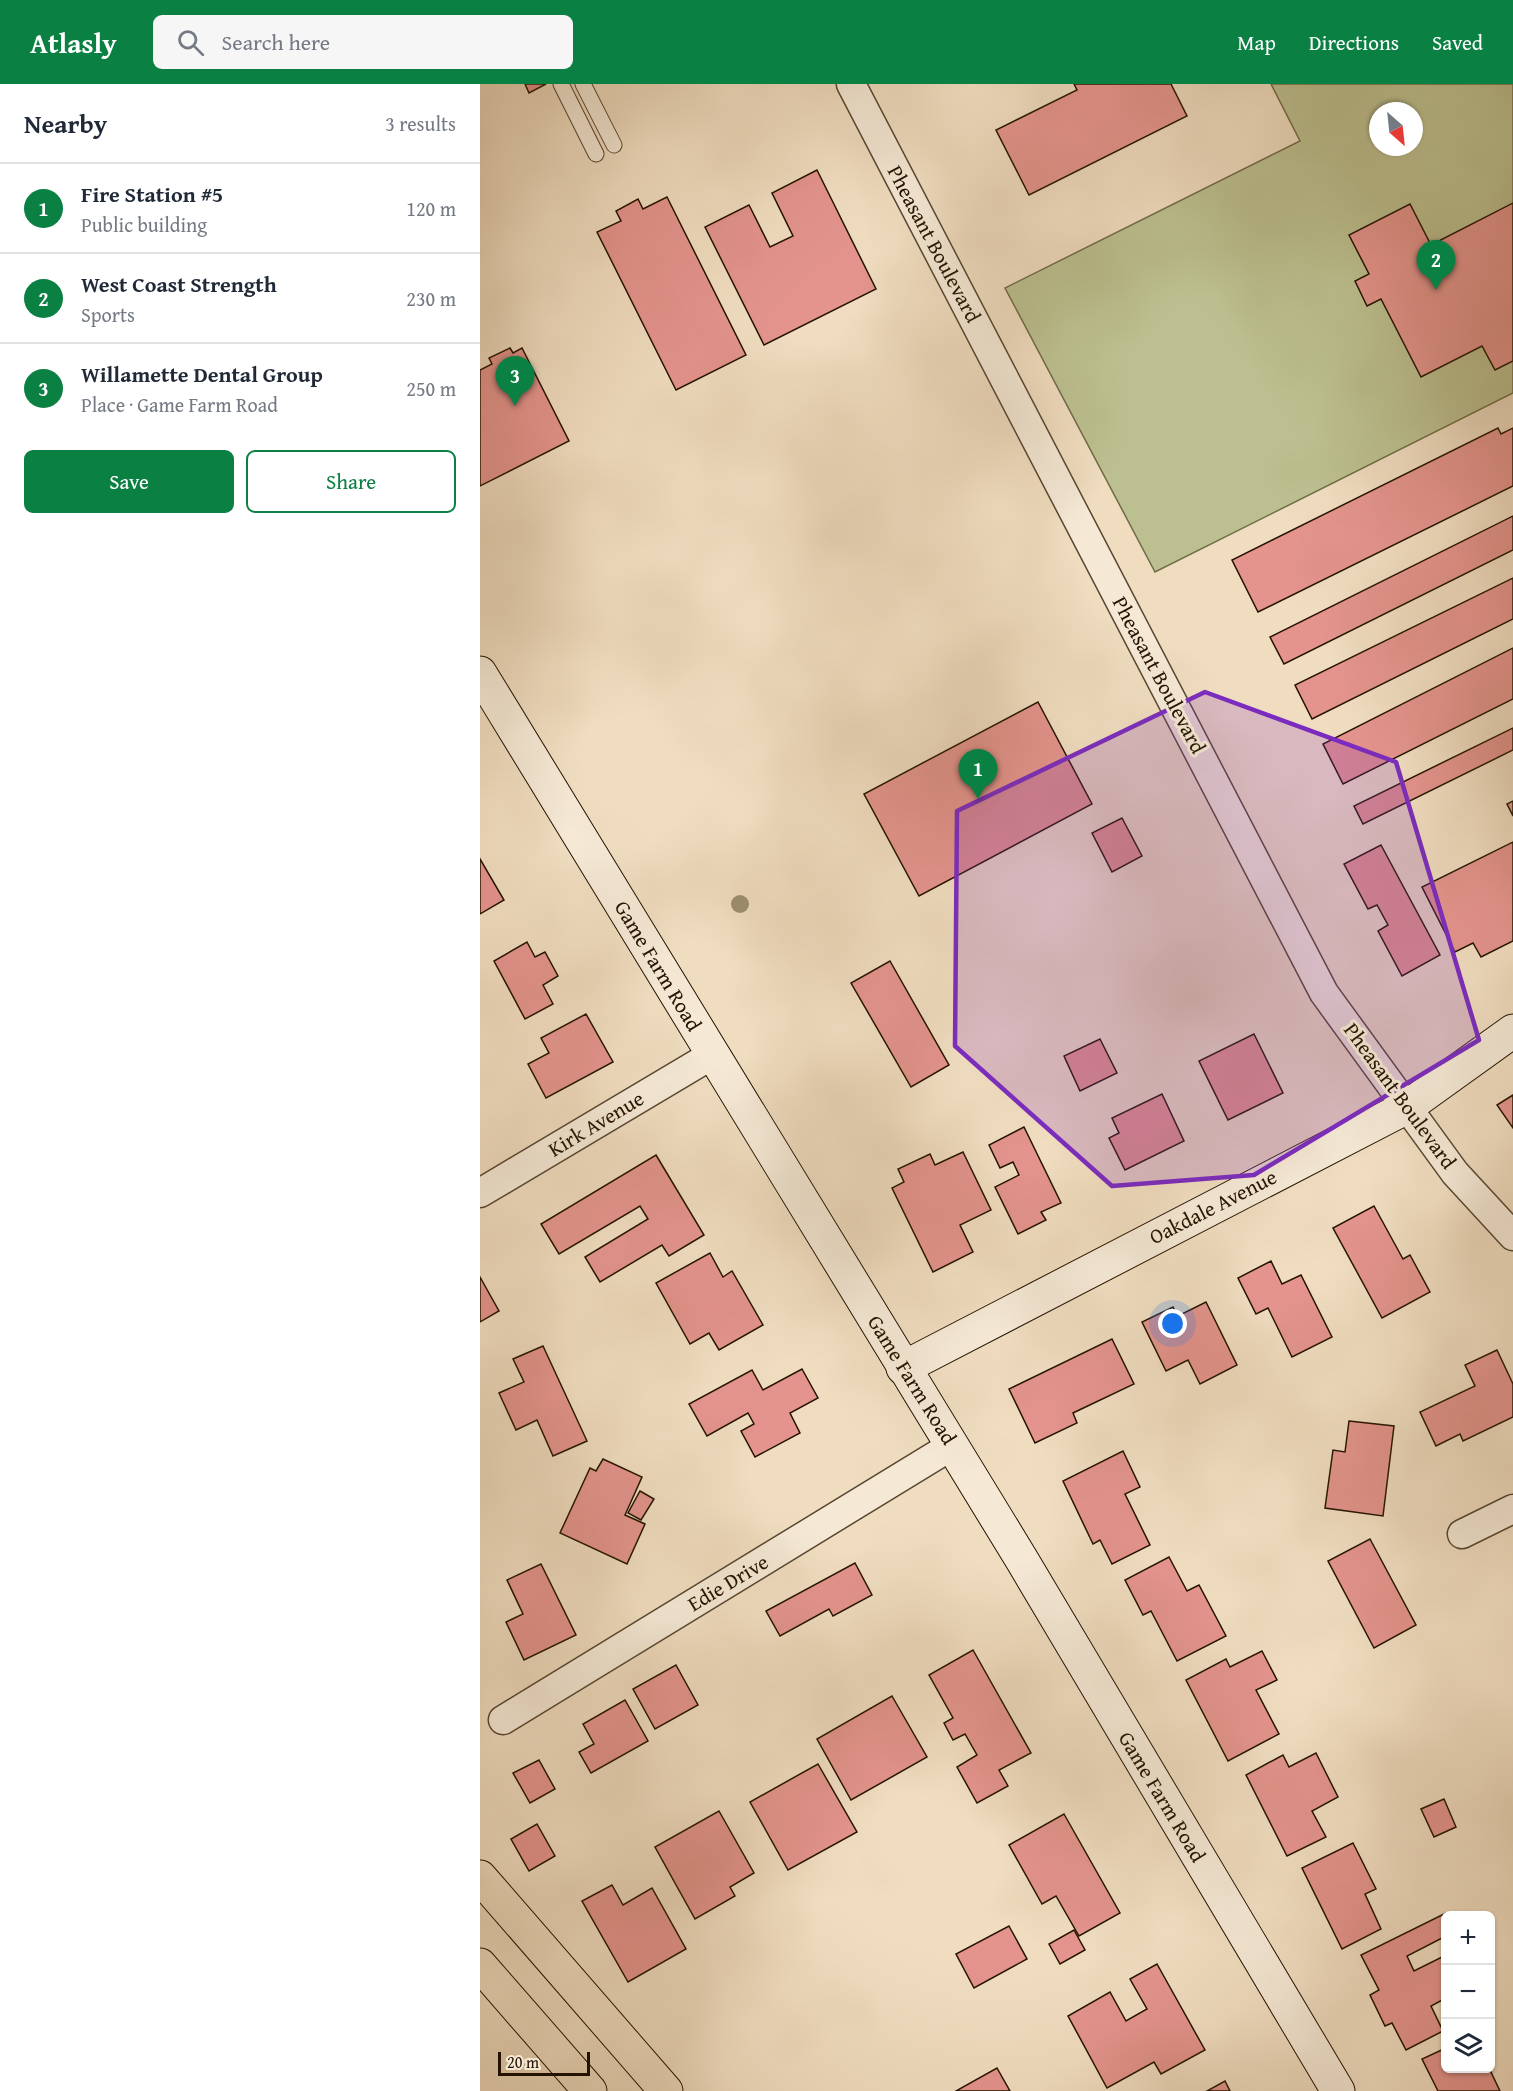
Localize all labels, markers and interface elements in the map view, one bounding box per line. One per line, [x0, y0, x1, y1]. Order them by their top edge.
search box [153, 15, 573, 69]
text: Atlasly [30, 22, 117, 63]
icon: search [174, 26, 207, 59]
text: Search here [222, 26, 330, 58]
text: Map [1237, 27, 1276, 58]
text: Directions [1309, 27, 1399, 58]
text: Saved [1432, 27, 1483, 58]
north arrow [1369, 102, 1423, 156]
text: Nearby [24, 104, 107, 143]
text: 3 results [385, 109, 456, 138]
street label: Pheasant Boulevard [880, 160, 989, 329]
text: Fire Station #5 [81, 178, 223, 210]
text: 1 [38, 194, 49, 223]
text: 120 m [406, 194, 456, 223]
text: Public building [81, 210, 207, 239]
pin: 2 [1416, 240, 1456, 290]
text: West Coast Strength [81, 268, 277, 300]
text: 2 [38, 284, 49, 313]
text: 230 m [406, 284, 456, 313]
text: Sports [81, 300, 135, 329]
pin: 3 [495, 356, 534, 406]
text: Willamette Dental Group [81, 358, 323, 390]
text: 3 [38, 374, 49, 403]
text: 250 m [406, 374, 456, 403]
text: Place · Game Farm Road [81, 390, 278, 419]
button: Save [24, 450, 234, 513]
button: Share [246, 450, 456, 513]
street label: Pheasant Boulevard [1105, 591, 1214, 760]
pin: 1 [958, 750, 998, 799]
street label: Game Farm Road [607, 894, 710, 1038]
street label: Pheasant Boulevard [1337, 1016, 1465, 1176]
street label: Kirk Avenue [542, 1083, 650, 1164]
street label: Oakdale Avenue [1144, 1161, 1282, 1252]
street label: Game Farm Road [860, 1309, 965, 1451]
your location [1158, 1309, 1187, 1338]
street label: Edie Drive [681, 1546, 774, 1619]
street label: Game Farm Road [1111, 1725, 1214, 1869]
map controls [1441, 1911, 1495, 2073]
button: + [1441, 1911, 1495, 1965]
button: − [1441, 1965, 1495, 2019]
button: layers [1441, 2019, 1495, 2073]
scale bar [498, 2049, 590, 2076]
text: 20 m [507, 2050, 539, 2074]

